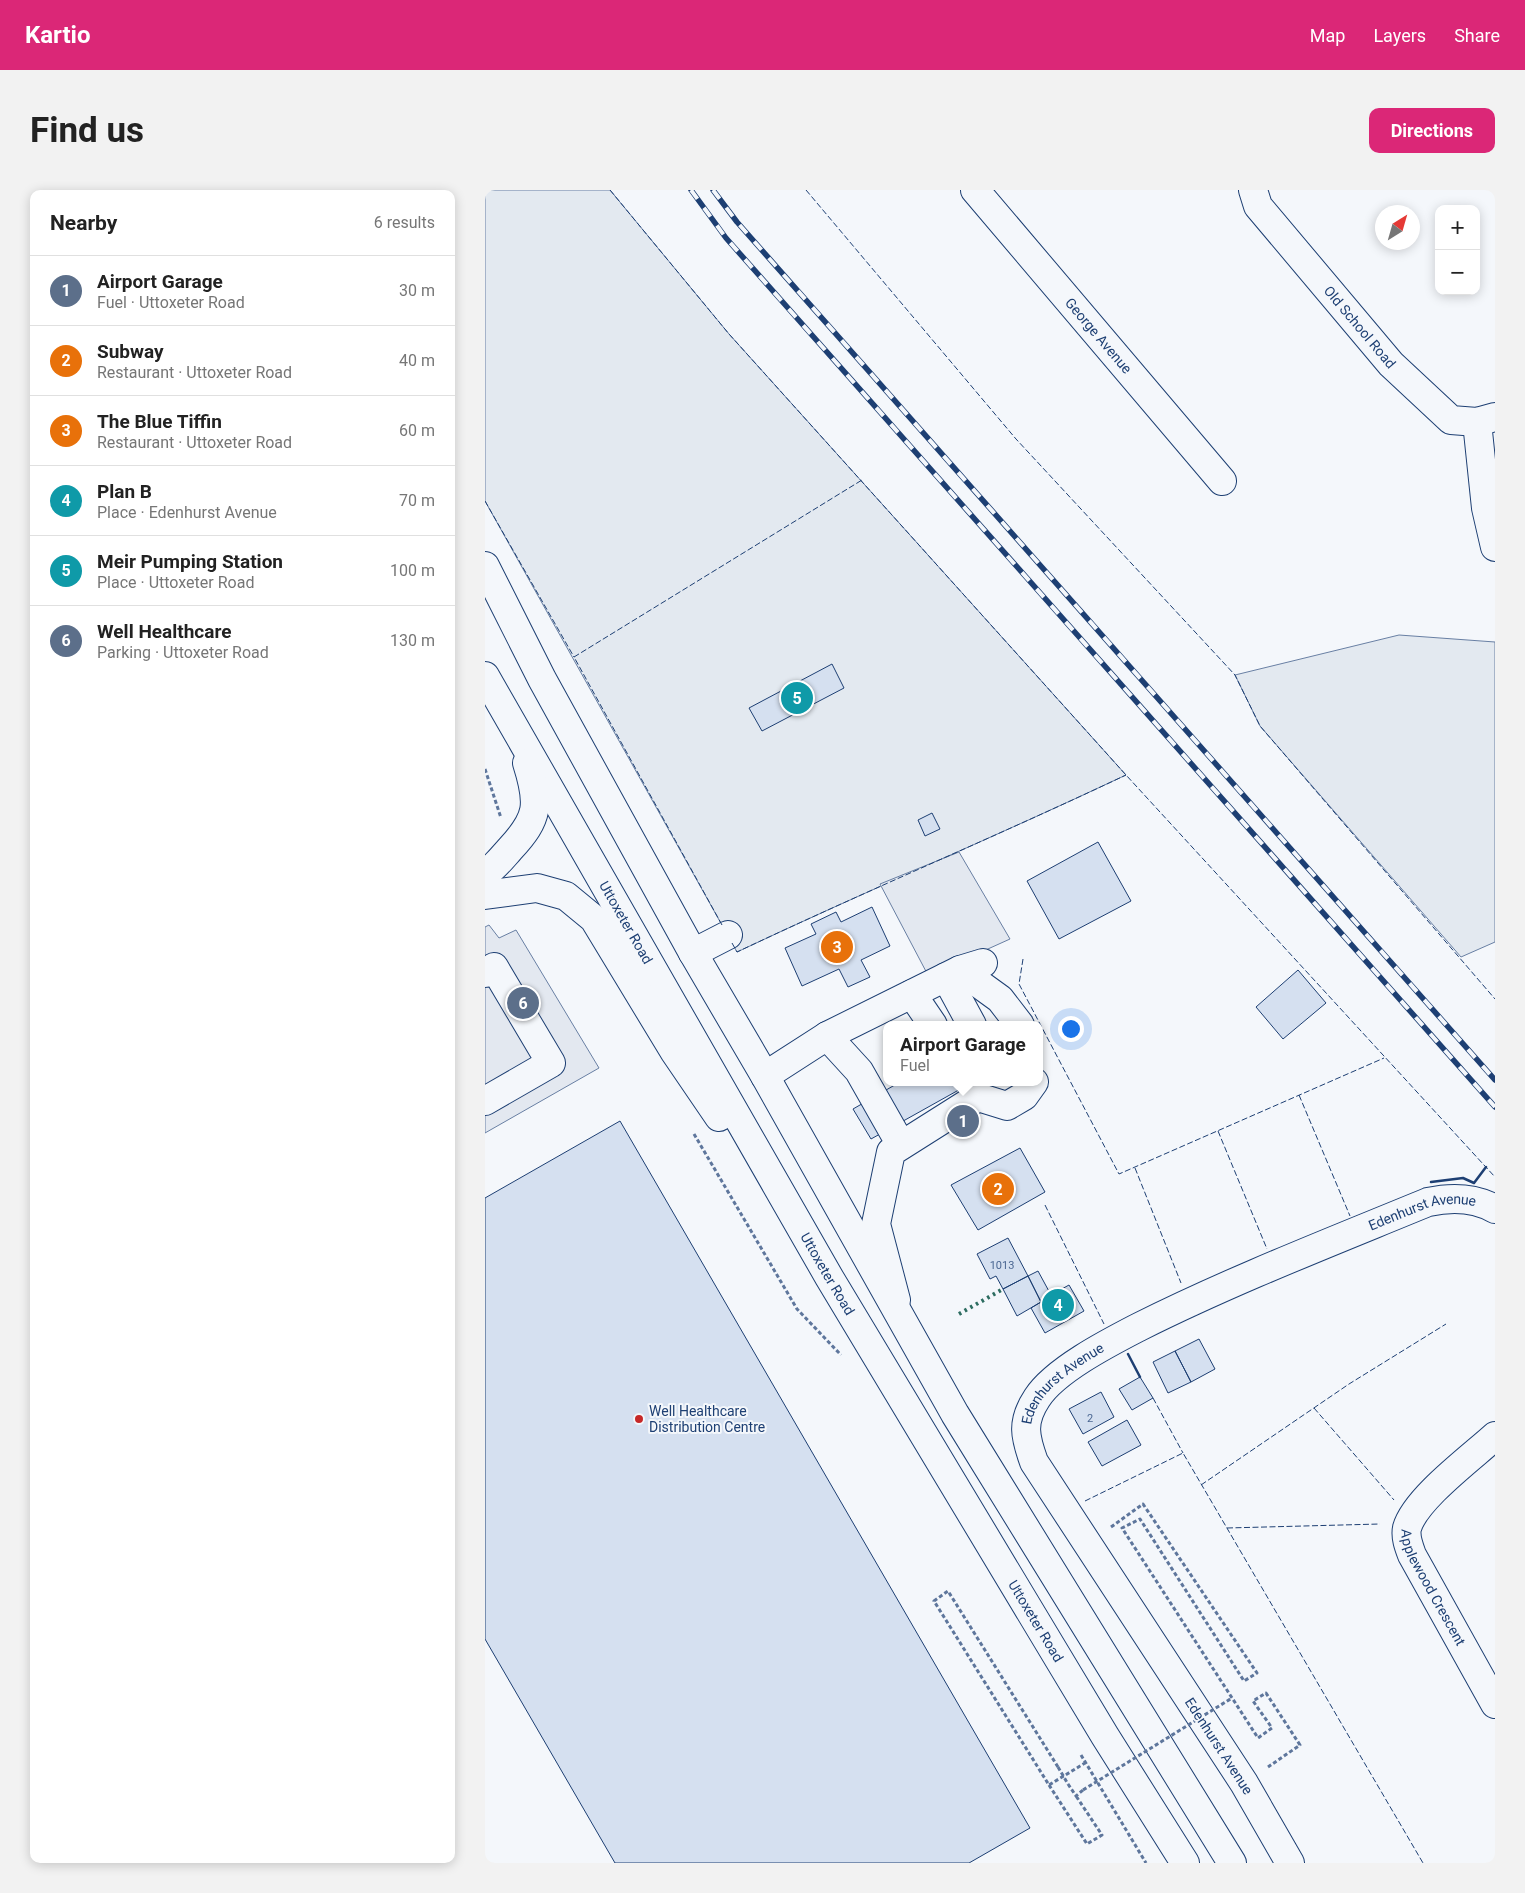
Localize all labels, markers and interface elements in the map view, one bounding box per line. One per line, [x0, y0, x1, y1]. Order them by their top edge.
text: Kartio [25, 21, 91, 49]
text: Map [1310, 25, 1345, 46]
text: Layers [1373, 25, 1426, 46]
text: Share [1454, 25, 1500, 46]
button: Directions [1369, 108, 1495, 153]
text: Find us [30, 110, 144, 151]
north arrow [1375, 205, 1420, 250]
map controls [1435, 205, 1480, 295]
button: + [1435, 205, 1480, 250]
text: Nearby [50, 211, 117, 235]
text: 6 results [374, 213, 435, 232]
button: − [1435, 250, 1480, 295]
text: Airport Garage [97, 270, 223, 293]
text: 1 [61, 281, 71, 300]
text: 30 m [399, 281, 435, 300]
street label: Old School Road [1321, 283, 1399, 372]
text: Fuel · Uttoxeter Road [97, 293, 245, 312]
street label: George Avenue [1062, 295, 1135, 377]
text: Subway [97, 340, 164, 363]
text: 2 [61, 351, 71, 370]
text: 40 m [399, 351, 435, 370]
text: Restaurant · Uttoxeter Road [97, 363, 292, 382]
text: The Blue Tiffin [97, 410, 222, 433]
text: 3 [61, 421, 71, 440]
text: 60 m [399, 421, 435, 440]
text: Restaurant · Uttoxeter Road [97, 433, 292, 452]
text: Plan B [97, 480, 152, 503]
text: 4 [61, 491, 71, 510]
text: 70 m [399, 491, 435, 510]
text: Place · Edenhurst Avenue [97, 503, 277, 522]
text: Meir Pumping Station [97, 550, 283, 573]
text: 5 [61, 561, 71, 580]
text: 100 m [390, 561, 435, 580]
text: Place · Uttoxeter Road [97, 573, 254, 592]
text: Well Healthcare [97, 620, 231, 643]
text: 6 [61, 631, 71, 650]
text: 130 m [390, 631, 435, 650]
text: Parking · Uttoxeter Road [97, 643, 269, 662]
pin: 5 [781, 679, 813, 717]
street label: Uttoxeter Road [596, 878, 656, 967]
pin: 3 [821, 928, 853, 966]
pin: 6 [507, 984, 539, 1022]
your location [1058, 1016, 1084, 1042]
popup [883, 1021, 1043, 1086]
text: Airport Garage [900, 1033, 1026, 1056]
text: Fuel [900, 1056, 930, 1075]
pin: 1 [947, 1102, 979, 1140]
pin: 2 [982, 1170, 1014, 1208]
street label: Edenhurst Avenue [1366, 1191, 1478, 1234]
street label: Uttoxeter Road [797, 1230, 858, 1318]
house number: 1013 [990, 1259, 1014, 1272]
pin: 4 [1042, 1286, 1074, 1324]
street label: Edenhurst Avenue [1018, 1340, 1106, 1426]
place label: Well Healthcare Distribution Centre [649, 1403, 765, 1435]
house number: 2 [1087, 1412, 1093, 1425]
marker: Well Healthcare Distribution Centre [633, 1413, 645, 1425]
street label: Applewood Crescent [1398, 1529, 1469, 1649]
street label: Uttoxeter Road [1005, 1577, 1067, 1665]
street label: Edenhurst Avenue [1182, 1695, 1256, 1797]

